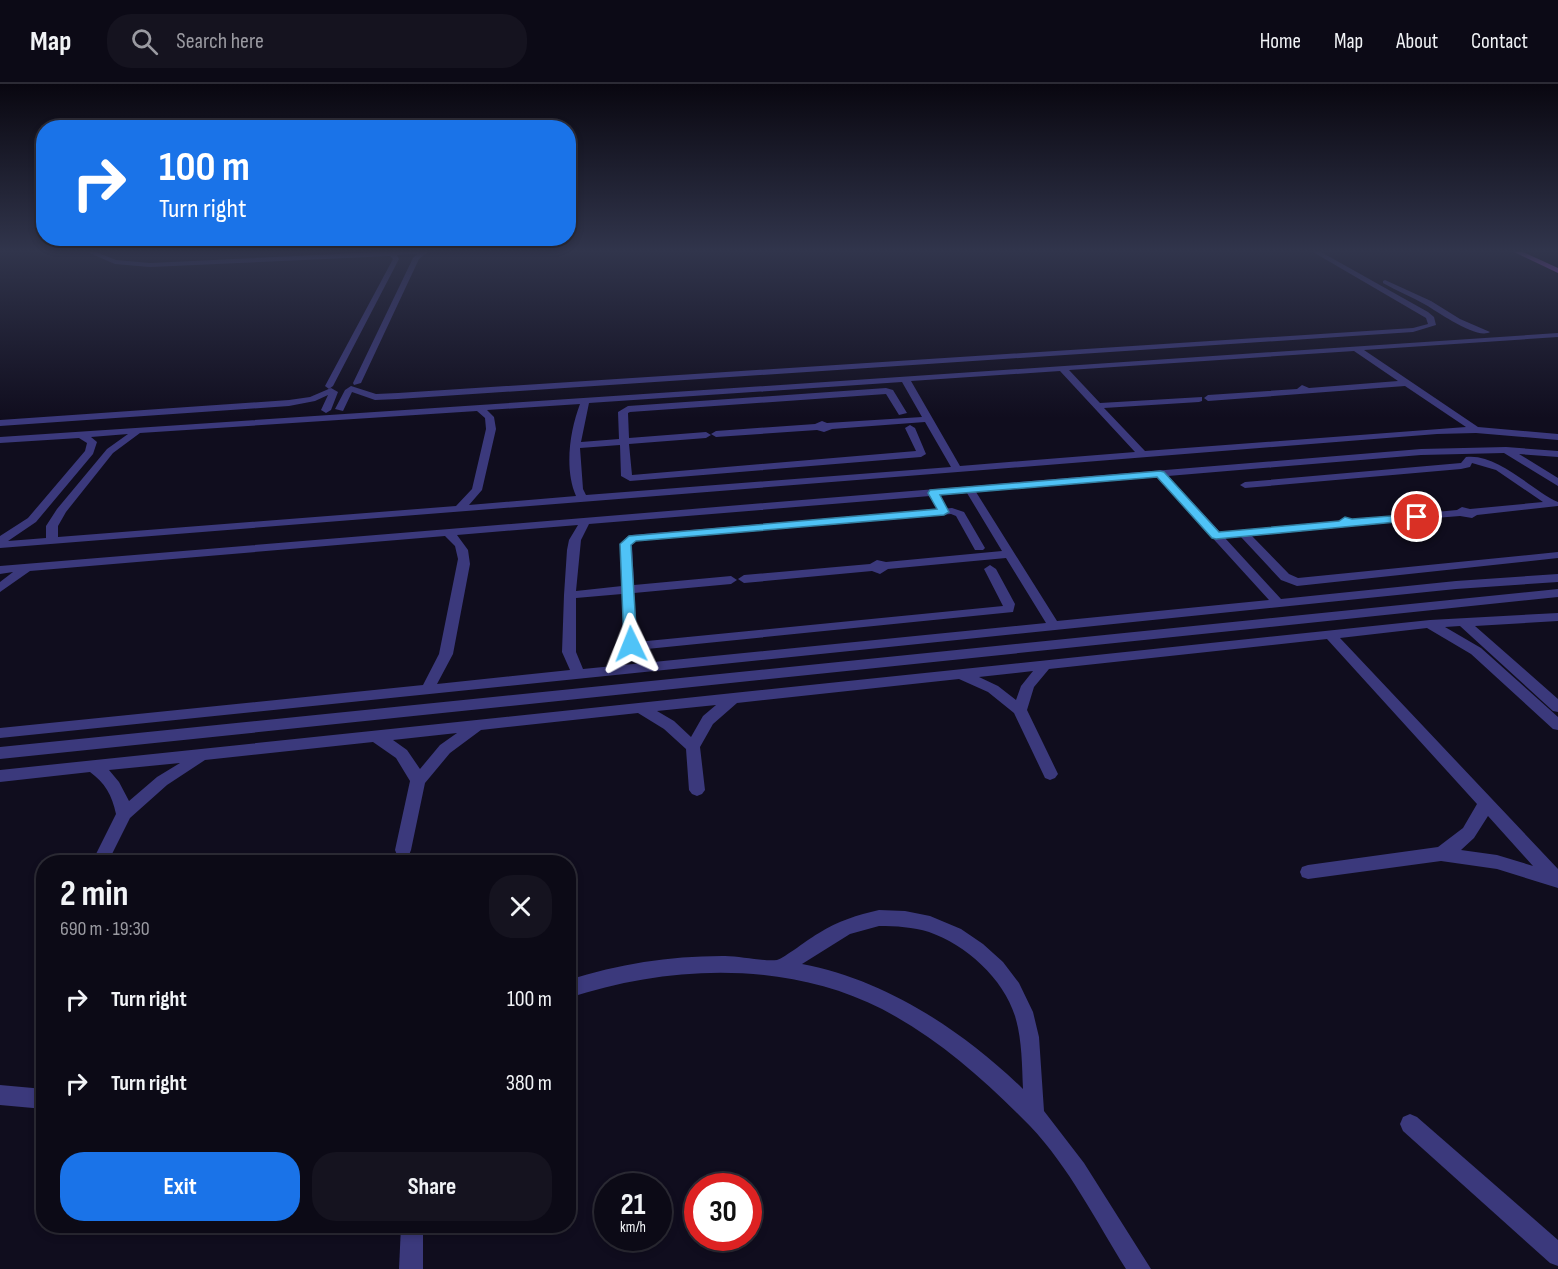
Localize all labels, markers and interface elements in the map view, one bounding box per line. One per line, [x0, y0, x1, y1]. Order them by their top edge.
search box [107, 14, 527, 68]
text: Map [30, 25, 71, 58]
icon: search [128, 25, 161, 58]
text: Search here [176, 28, 264, 55]
text: Home [1260, 29, 1301, 54]
text: Map [1334, 29, 1363, 54]
text: About [1396, 29, 1438, 54]
text: Contact [1471, 29, 1528, 54]
text: 100 m [159, 142, 250, 193]
icon: right [60, 144, 138, 222]
text: Turn right [159, 193, 246, 225]
pin [1391, 491, 1442, 542]
icon: arrive [1400, 500, 1433, 533]
position arrow [599, 612, 663, 676]
text: 2 min [60, 873, 129, 916]
button: close [489, 875, 552, 938]
text: 690 m · 19:30 [60, 917, 150, 941]
icon: right [60, 983, 93, 1016]
text: Turn right [111, 986, 187, 1013]
text: 100 m [507, 986, 552, 1013]
icon: right [60, 1067, 93, 1100]
text: Turn right [111, 1070, 187, 1097]
text: 380 m [506, 1070, 552, 1097]
button: Exit [60, 1152, 300, 1221]
button: Share [312, 1152, 552, 1221]
speed limit sign: 30 [684, 1173, 762, 1251]
text: 21 [621, 1187, 645, 1223]
text: km/h [620, 1218, 646, 1237]

